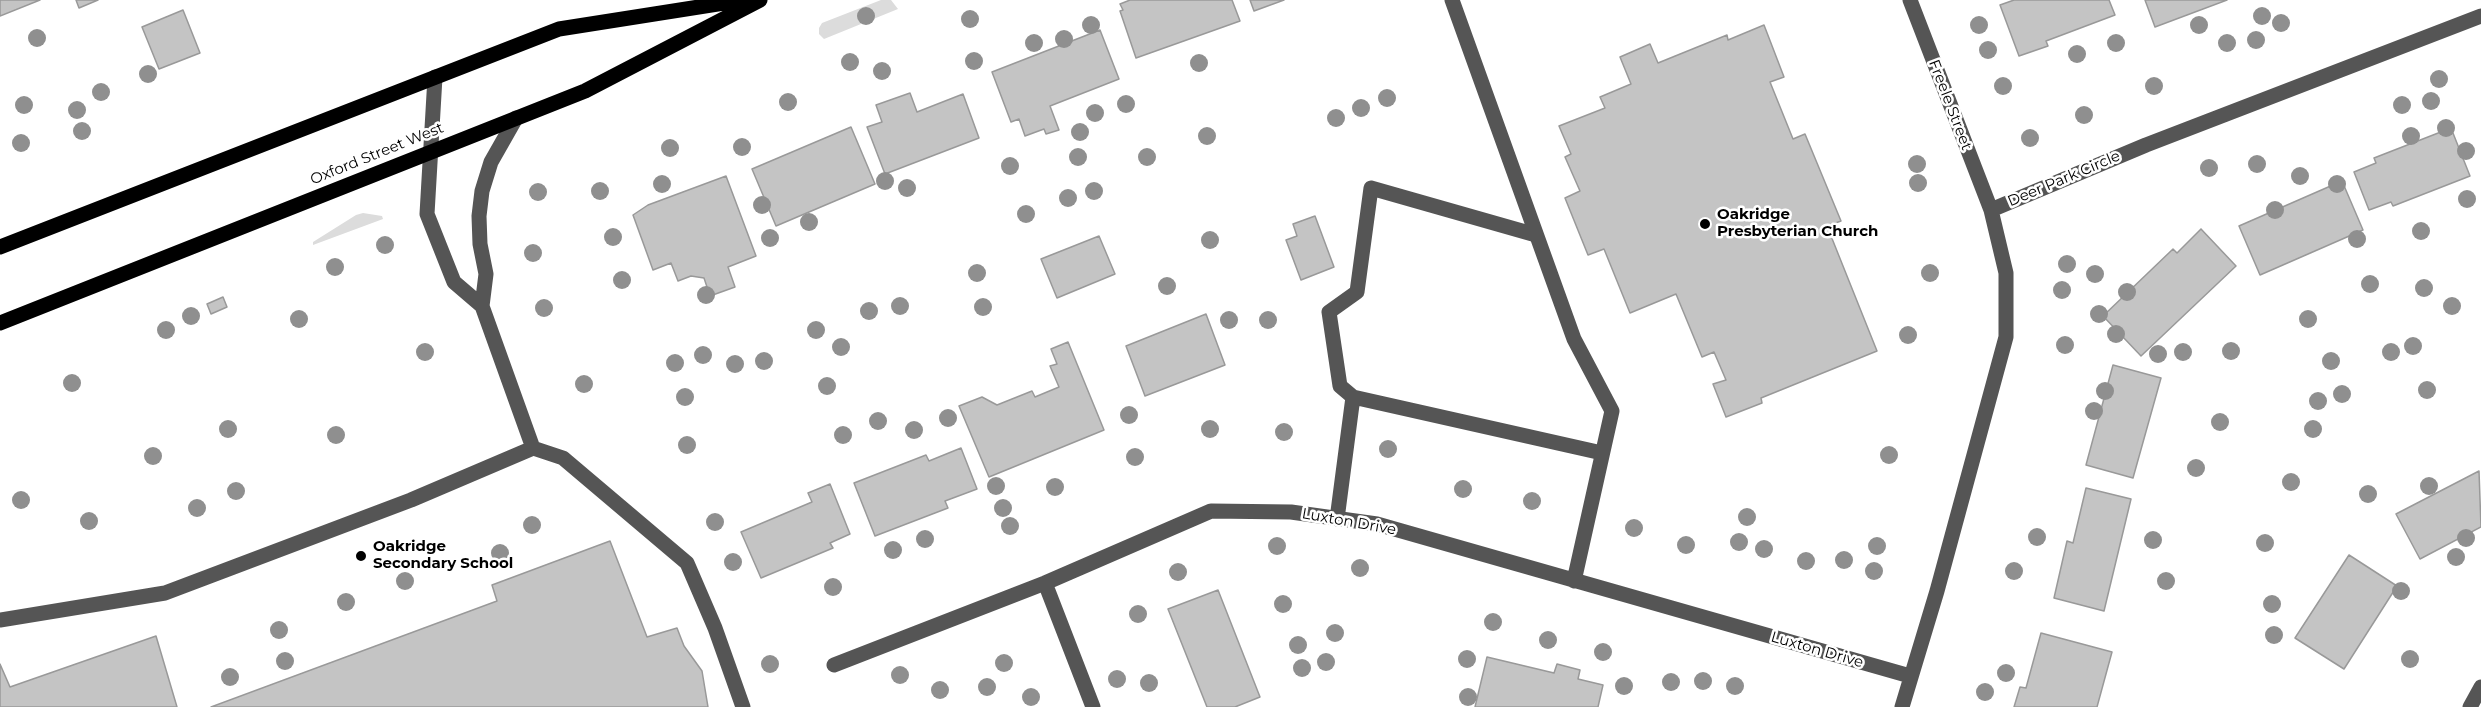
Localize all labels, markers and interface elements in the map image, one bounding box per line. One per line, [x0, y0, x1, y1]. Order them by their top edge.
street label: Freele Street [1924, 57, 1976, 153]
street label: Oxford Street West [308, 119, 446, 189]
street label: Deer Park Circle [2005, 147, 2123, 211]
place label: Oakridge Presbyterian Church [1717, 206, 1878, 241]
marker: Oakridge Presbyterian Church [1698, 217, 1712, 231]
street label: Luxton Drive [1300, 505, 1398, 539]
place label: Oakridge Secondary School [373, 538, 513, 573]
marker: Oakridge Secondary School [354, 549, 368, 563]
street label: Luxton Drive [1769, 628, 1865, 672]

